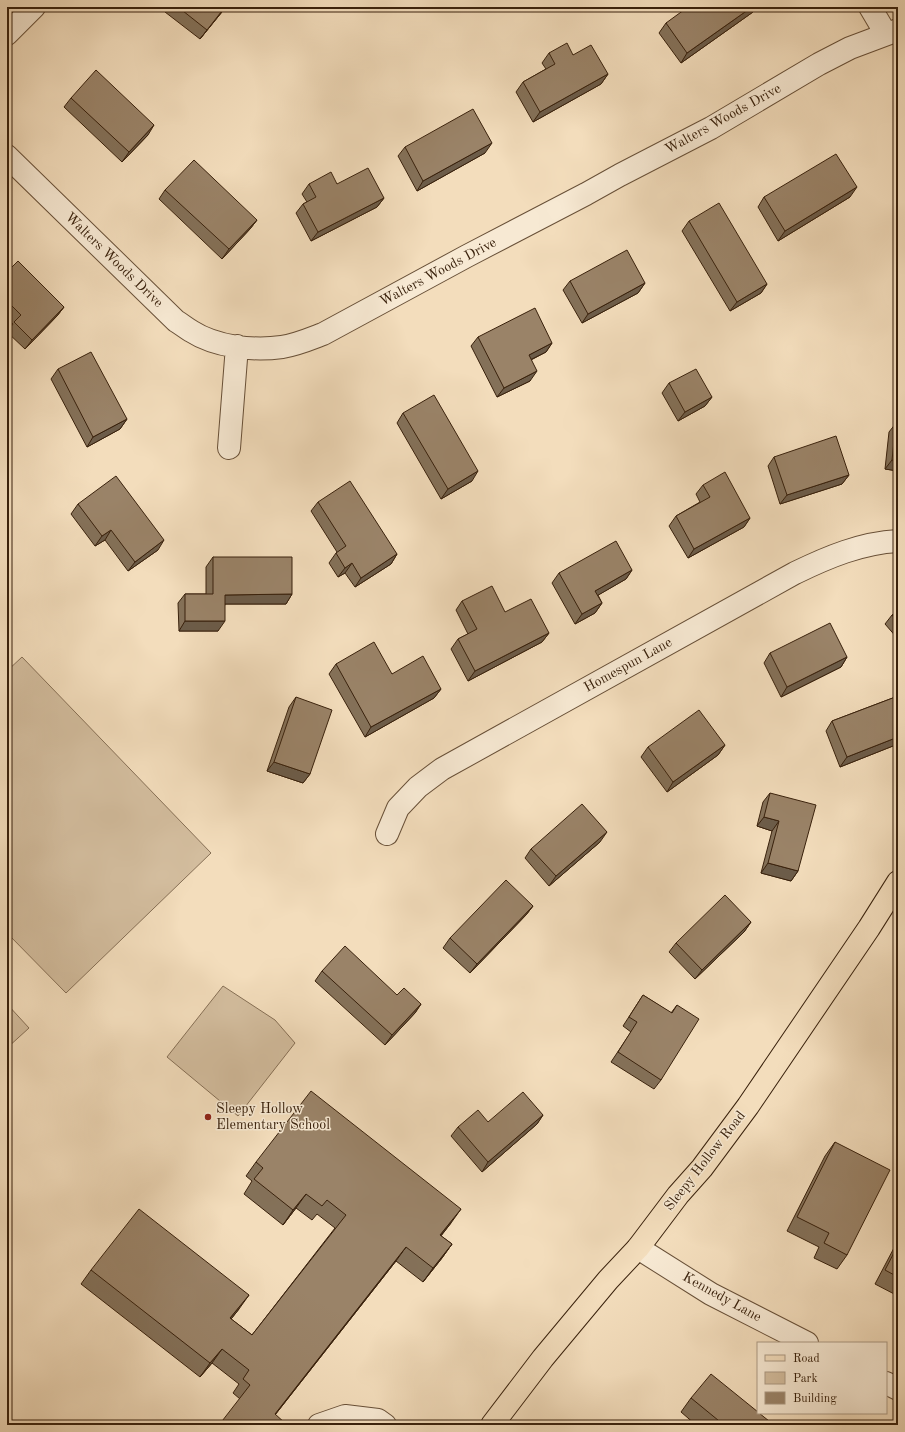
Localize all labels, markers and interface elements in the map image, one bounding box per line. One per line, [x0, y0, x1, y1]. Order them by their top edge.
street label: Walters Woods Drive [663, 81, 783, 157]
street label: Walters Woods Drive [62, 210, 166, 310]
street label: Walters Woods Drive [377, 235, 499, 309]
street label: Homespun Lane [582, 635, 674, 695]
place label: Sleepy Hollow Elementary School [216, 1102, 330, 1132]
street label: Sleepy Hollow Road [662, 1109, 748, 1213]
marker: Sleepy Hollow Elementary School [203, 1112, 213, 1122]
street label: Kennedy Lane [680, 1270, 764, 1324]
legend [757, 1342, 887, 1414]
text: Road [793, 1353, 820, 1365]
text: Park [793, 1373, 818, 1385]
text: Building [793, 1393, 837, 1405]

